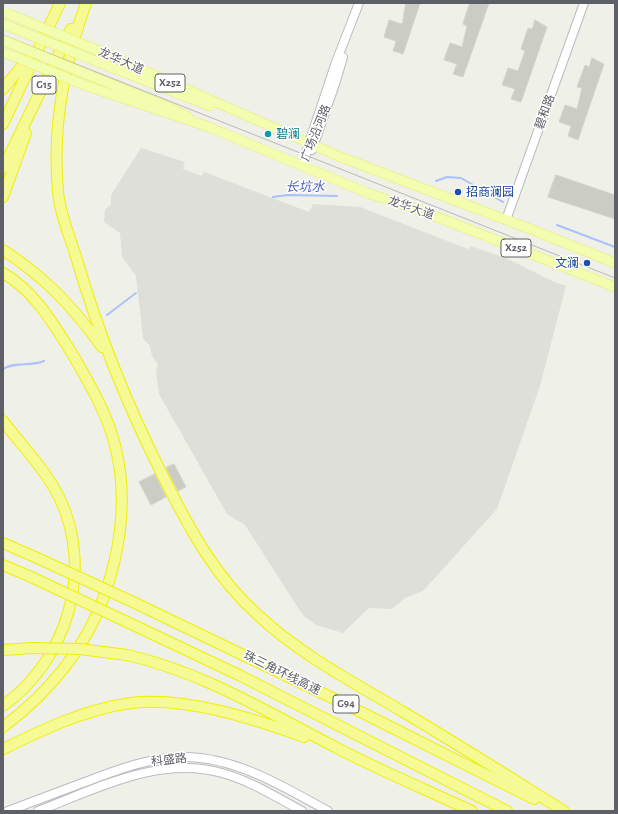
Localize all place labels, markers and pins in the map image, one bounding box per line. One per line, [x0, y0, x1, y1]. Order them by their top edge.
place label: 碧澜 [276, 127, 300, 141]
marker: 碧澜 [263, 129, 273, 139]
place label: 招商澜园 [466, 185, 514, 199]
marker: 招商澜园 [453, 187, 463, 197]
place label: 文澜 [555, 256, 579, 270]
marker: 文澜 [582, 258, 592, 268]

